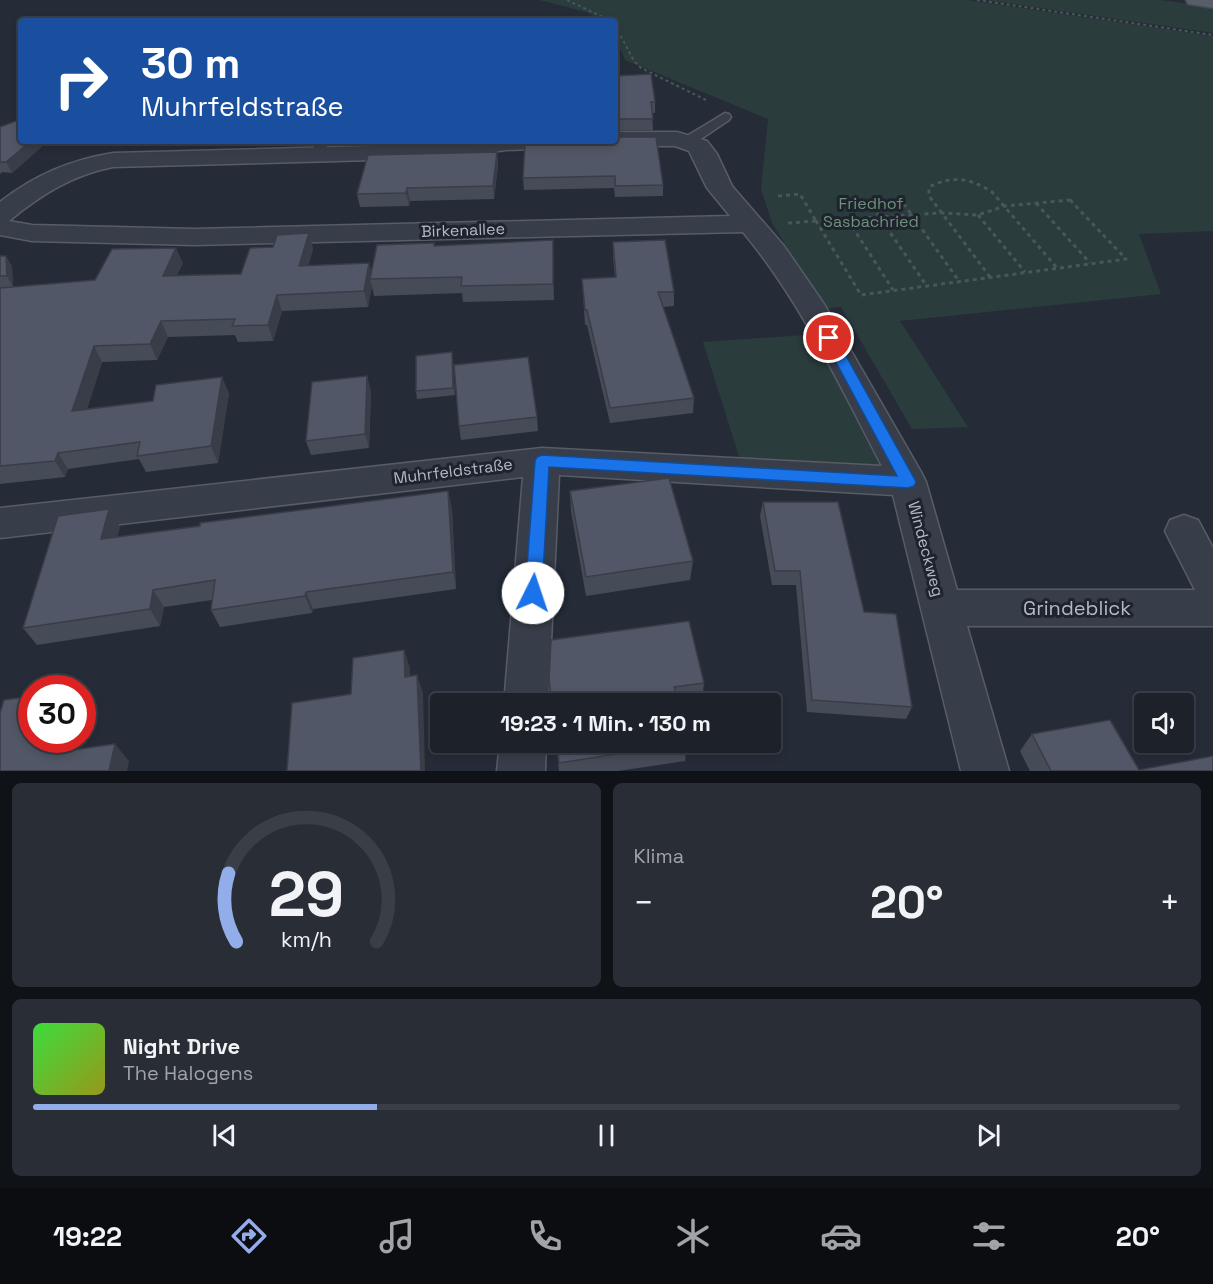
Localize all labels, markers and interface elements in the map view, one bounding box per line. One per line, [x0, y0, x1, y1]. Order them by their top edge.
text: 30 m [141, 37, 240, 90]
icon: right [42, 42, 120, 120]
text: Muhrfeldstraße [141, 89, 343, 124]
park label: Friedhof Sasbachried [823, 193, 919, 232]
street label: Birkenallee [421, 218, 505, 242]
pin [803, 312, 854, 363]
icon: arrive [812, 321, 845, 354]
street label: Muhrfeldstraße [392, 453, 514, 489]
street label: Windeckweg [903, 499, 949, 599]
position arrow [501, 561, 565, 625]
street label: Grindeblick [1023, 595, 1131, 621]
speed limit sign: 30 [18, 675, 96, 753]
map controls [1134, 693, 1194, 753]
button: sound [1134, 693, 1194, 753]
text: 19:23 · 1 Min. · 130 m [500, 709, 711, 737]
text: Klima [634, 843, 684, 869]
text: 29 [269, 855, 344, 934]
text: 20° [870, 874, 944, 931]
text: − [634, 882, 654, 924]
text: + [1160, 882, 1180, 924]
text: km/h [281, 926, 332, 953]
text: Night Drive [123, 1032, 240, 1060]
text: The Halogens [123, 1060, 253, 1086]
icon: previous [208, 1119, 241, 1152]
icon: pause [590, 1119, 623, 1152]
icon: next [972, 1119, 1005, 1152]
icon: directions [228, 1215, 270, 1257]
icon: music [376, 1215, 418, 1257]
icon: phone [524, 1215, 566, 1257]
icon: climate [672, 1215, 714, 1257]
icon: car [820, 1215, 862, 1257]
icon: filters [968, 1215, 1010, 1257]
text: 19:22 [53, 1219, 122, 1254]
text: 20° [1116, 1219, 1160, 1254]

